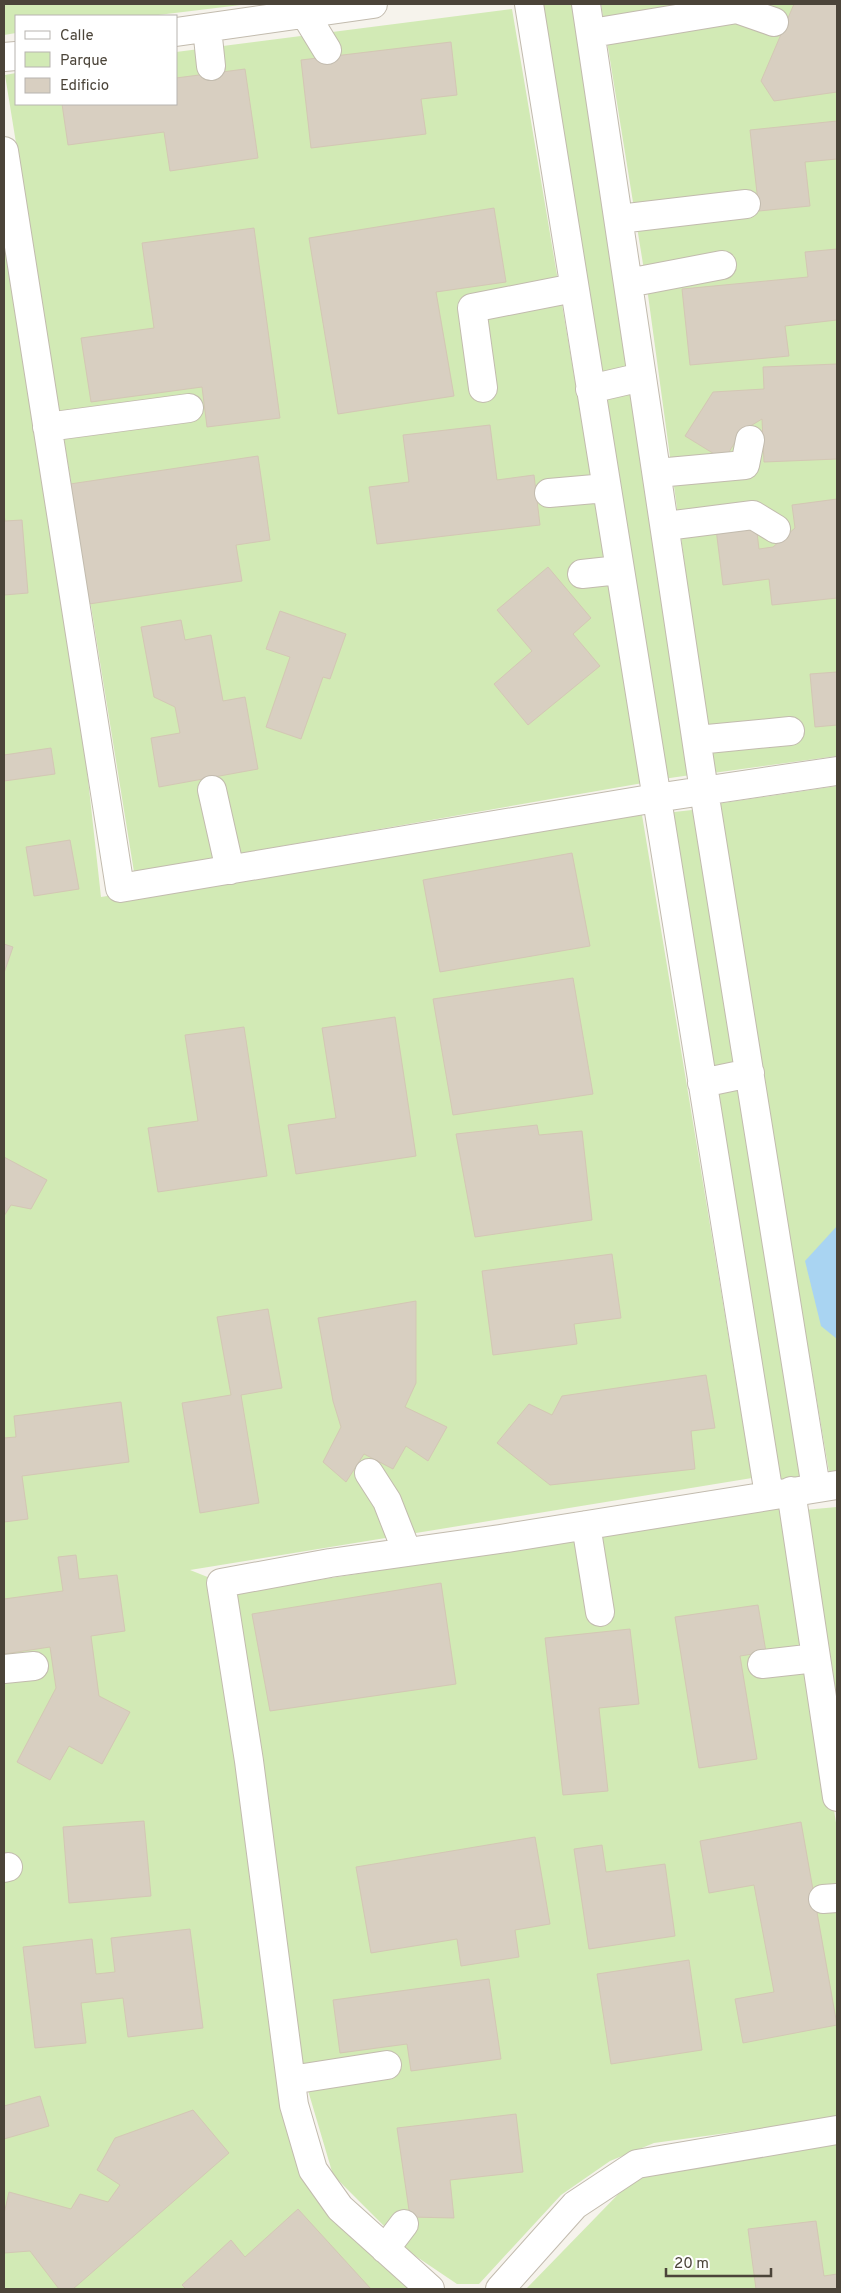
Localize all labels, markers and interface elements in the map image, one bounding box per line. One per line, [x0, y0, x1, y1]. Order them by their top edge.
legend [15, 15, 178, 105]
text: Calle [60, 27, 94, 46]
text: Parque [60, 52, 108, 71]
text: Edificio [60, 77, 109, 96]
scale bar [666, 2246, 771, 2278]
text: 20 m [674, 2255, 709, 2274]

